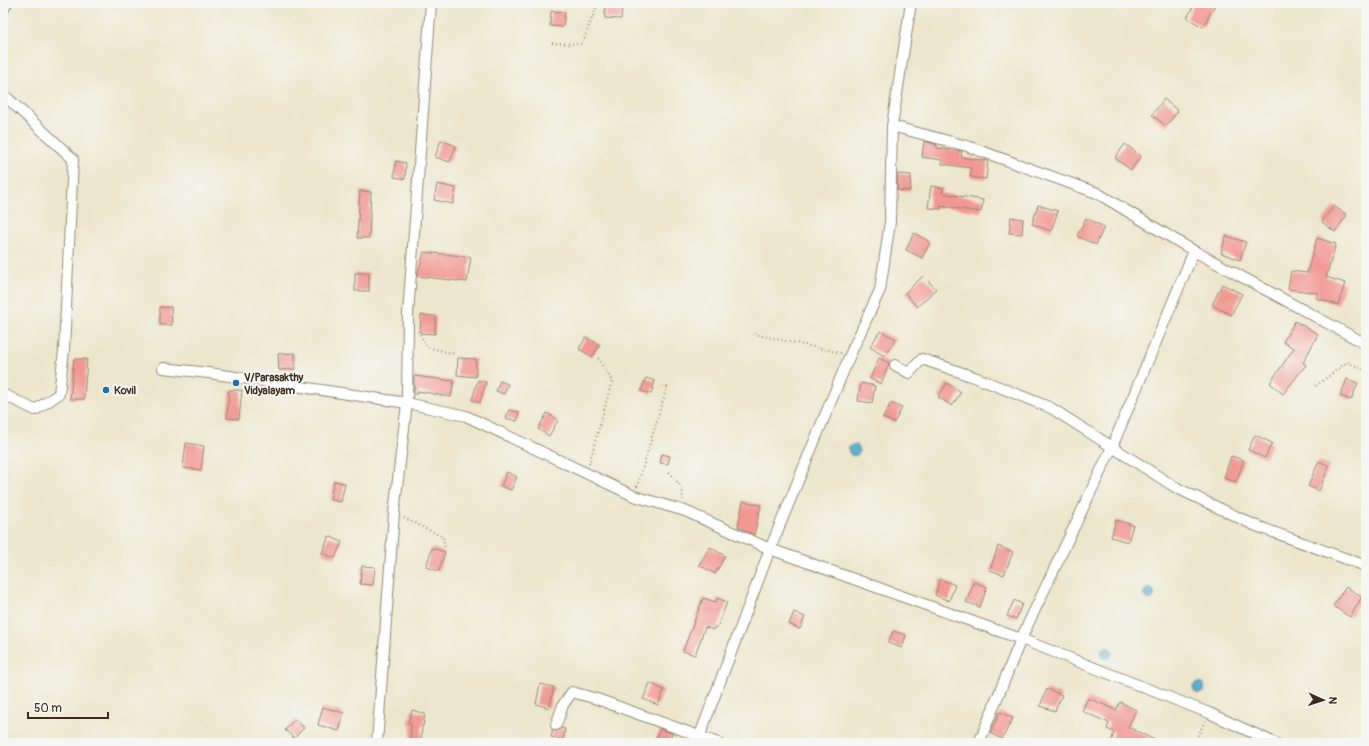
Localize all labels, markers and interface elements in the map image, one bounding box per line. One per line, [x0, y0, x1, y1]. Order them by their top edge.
place label: V/Parasakthy Vidyalayam [244, 371, 304, 397]
marker: V/Parasakthy Vidyalayam [231, 378, 241, 388]
place label: Kovil [114, 384, 136, 397]
marker: Kovil [101, 385, 111, 395]
north arrow [1303, 680, 1343, 720]
scale bar [28, 694, 108, 720]
text: N [1326, 696, 1339, 705]
text: 50 m [34, 701, 62, 716]

